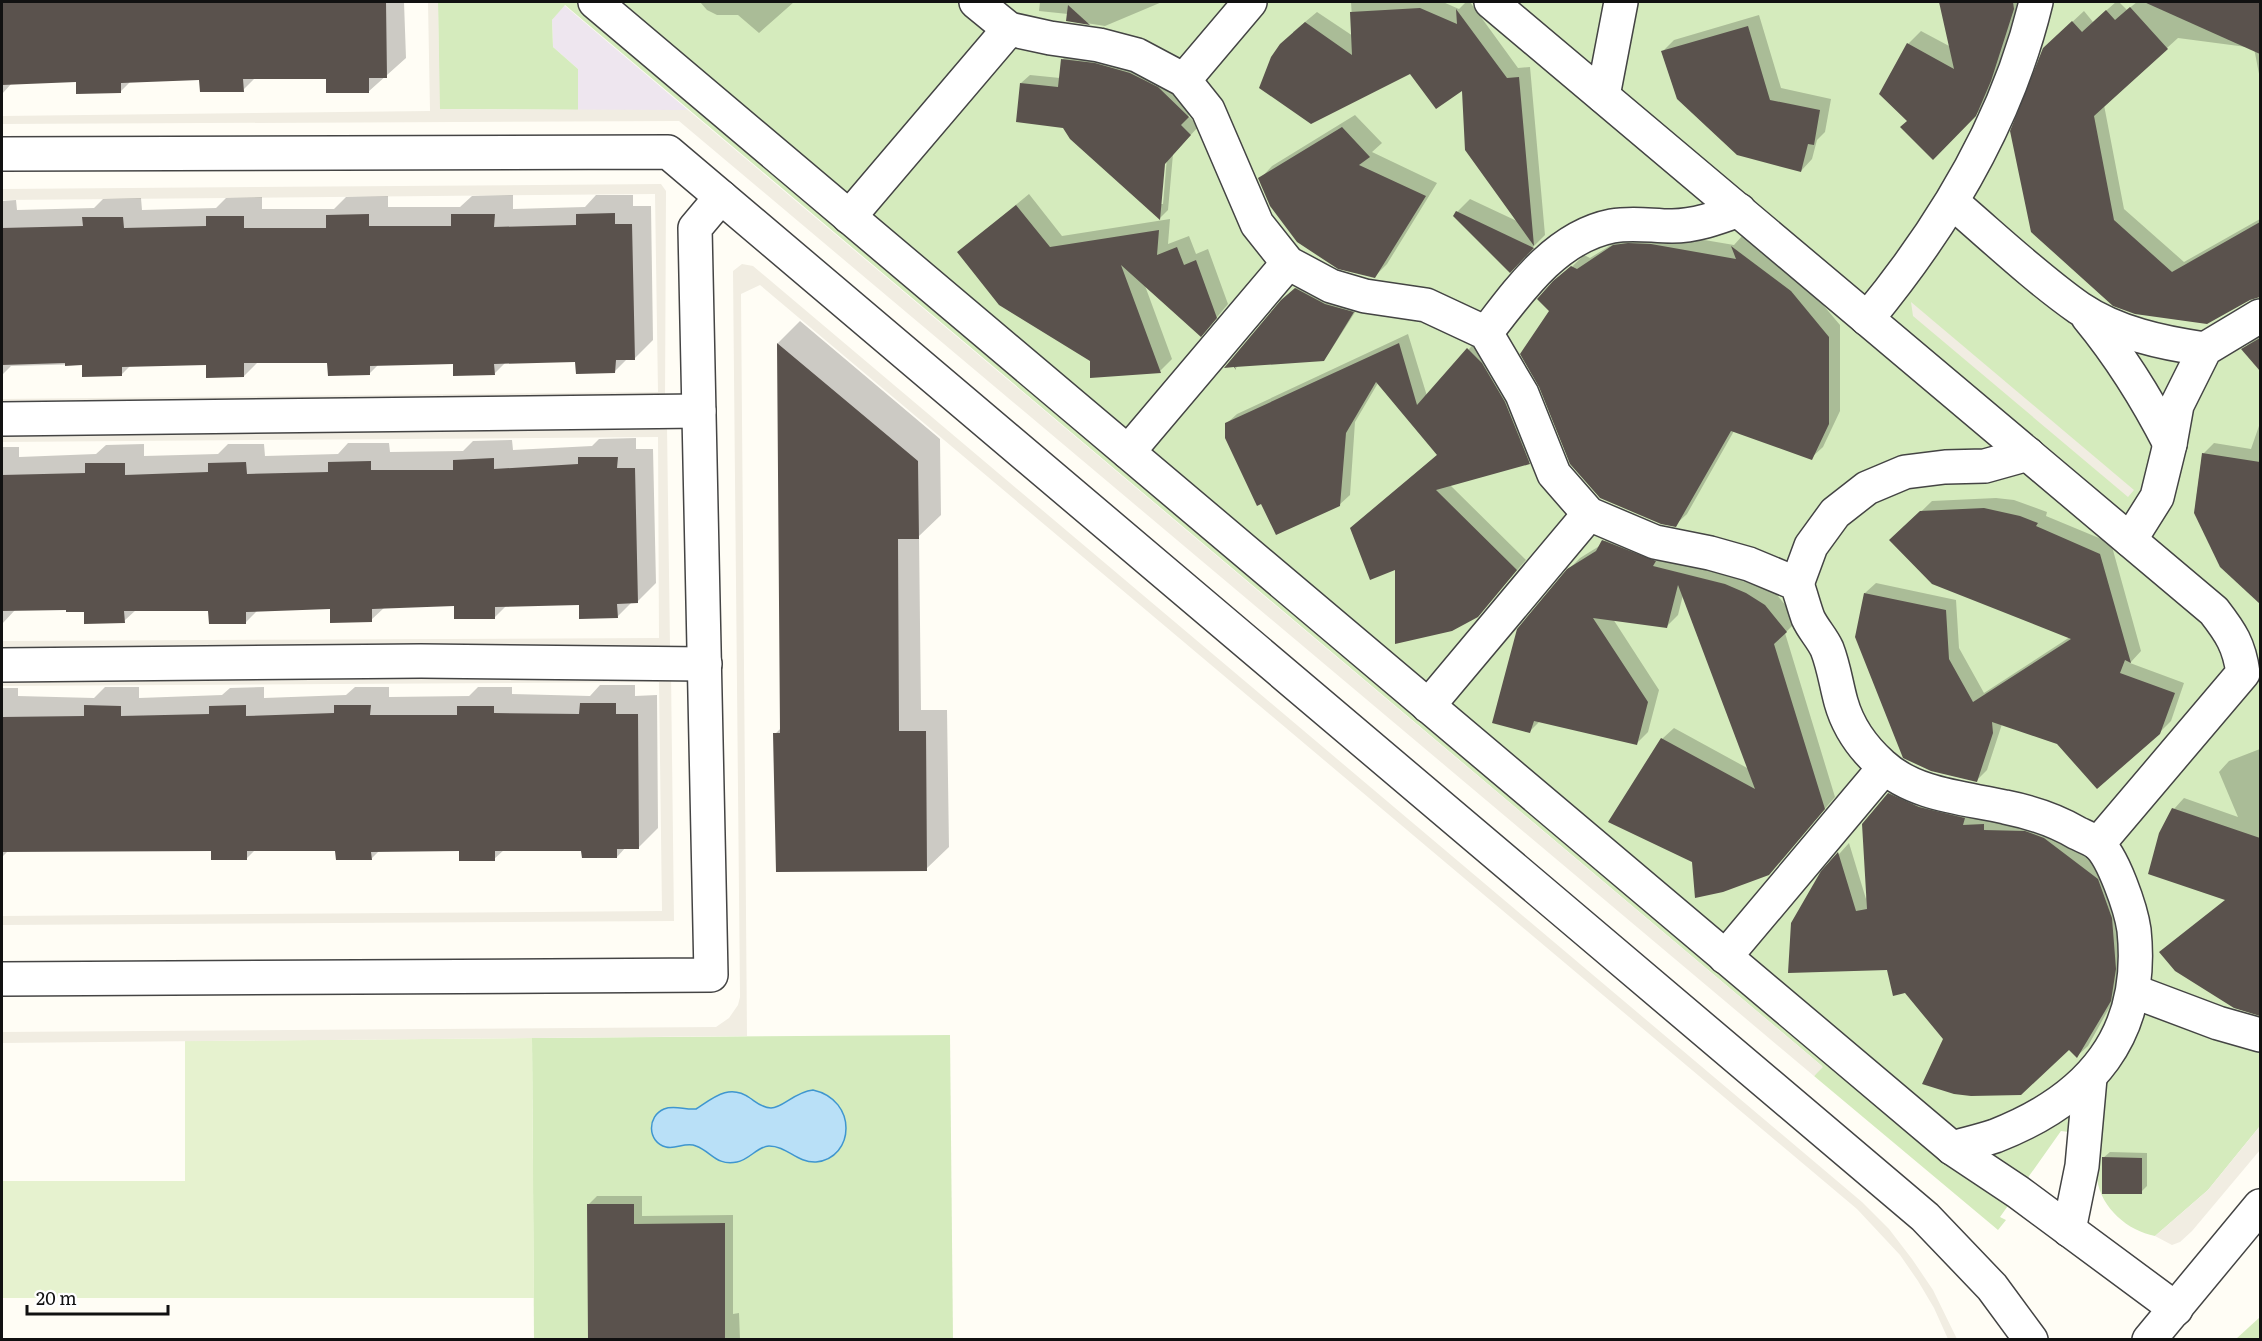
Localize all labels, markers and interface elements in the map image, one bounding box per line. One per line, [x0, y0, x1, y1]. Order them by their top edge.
scale bar [27, 1278, 168, 1316]
text: 20 m [36, 1284, 77, 1311]

